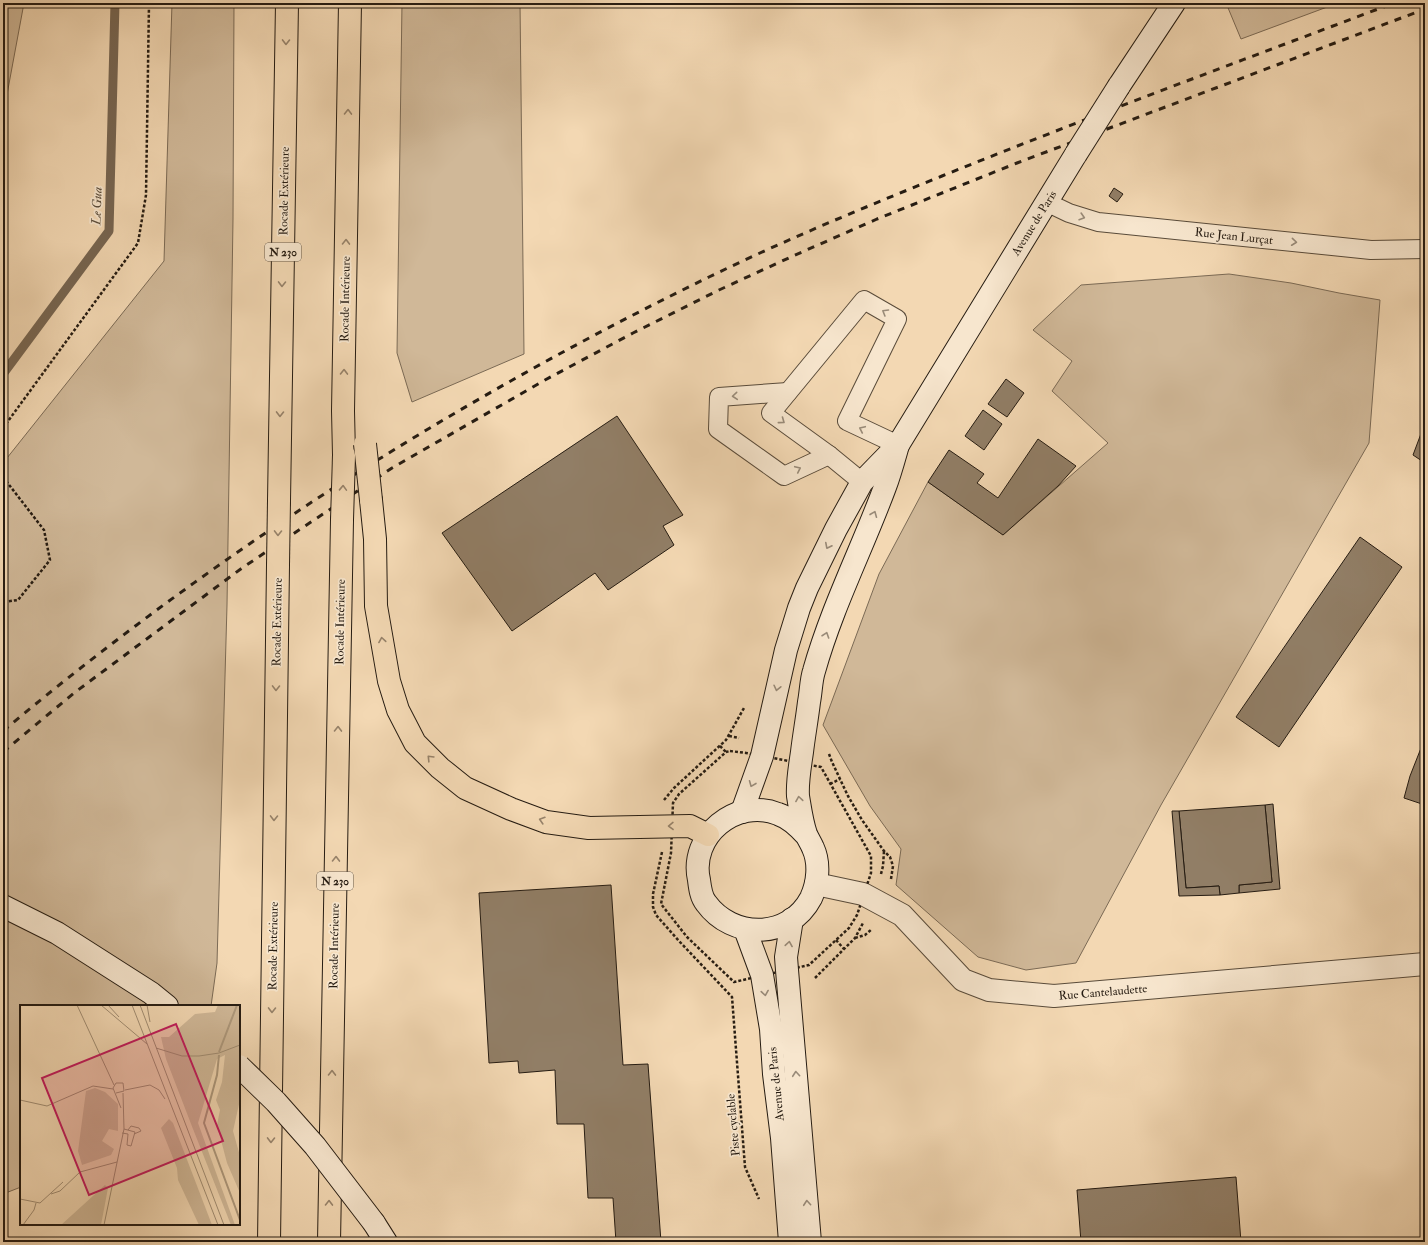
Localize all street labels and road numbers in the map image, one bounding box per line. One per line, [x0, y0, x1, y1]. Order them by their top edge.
street label: Rocade Extérieure [276, 147, 293, 235]
street label: Avenue de Paris [1008, 188, 1060, 260]
street label: Rue Jean Lurçat [1194, 225, 1274, 248]
road number: N 230 [265, 243, 301, 261]
street label: Rocade Intérieure [337, 256, 354, 342]
street label: Rocade Extérieure [269, 578, 286, 666]
street label: Rocade Intérieure [332, 579, 349, 665]
road number: N 230 [317, 872, 353, 890]
street label: Rocade Extérieure [265, 902, 282, 990]
street label: Rocade Intérieure [326, 903, 343, 989]
street label: Rue Cantelaudette [1058, 981, 1148, 1004]
street label: Avenue de Paris [765, 1046, 788, 1123]
street label: Piste cyclable [723, 1093, 744, 1157]

